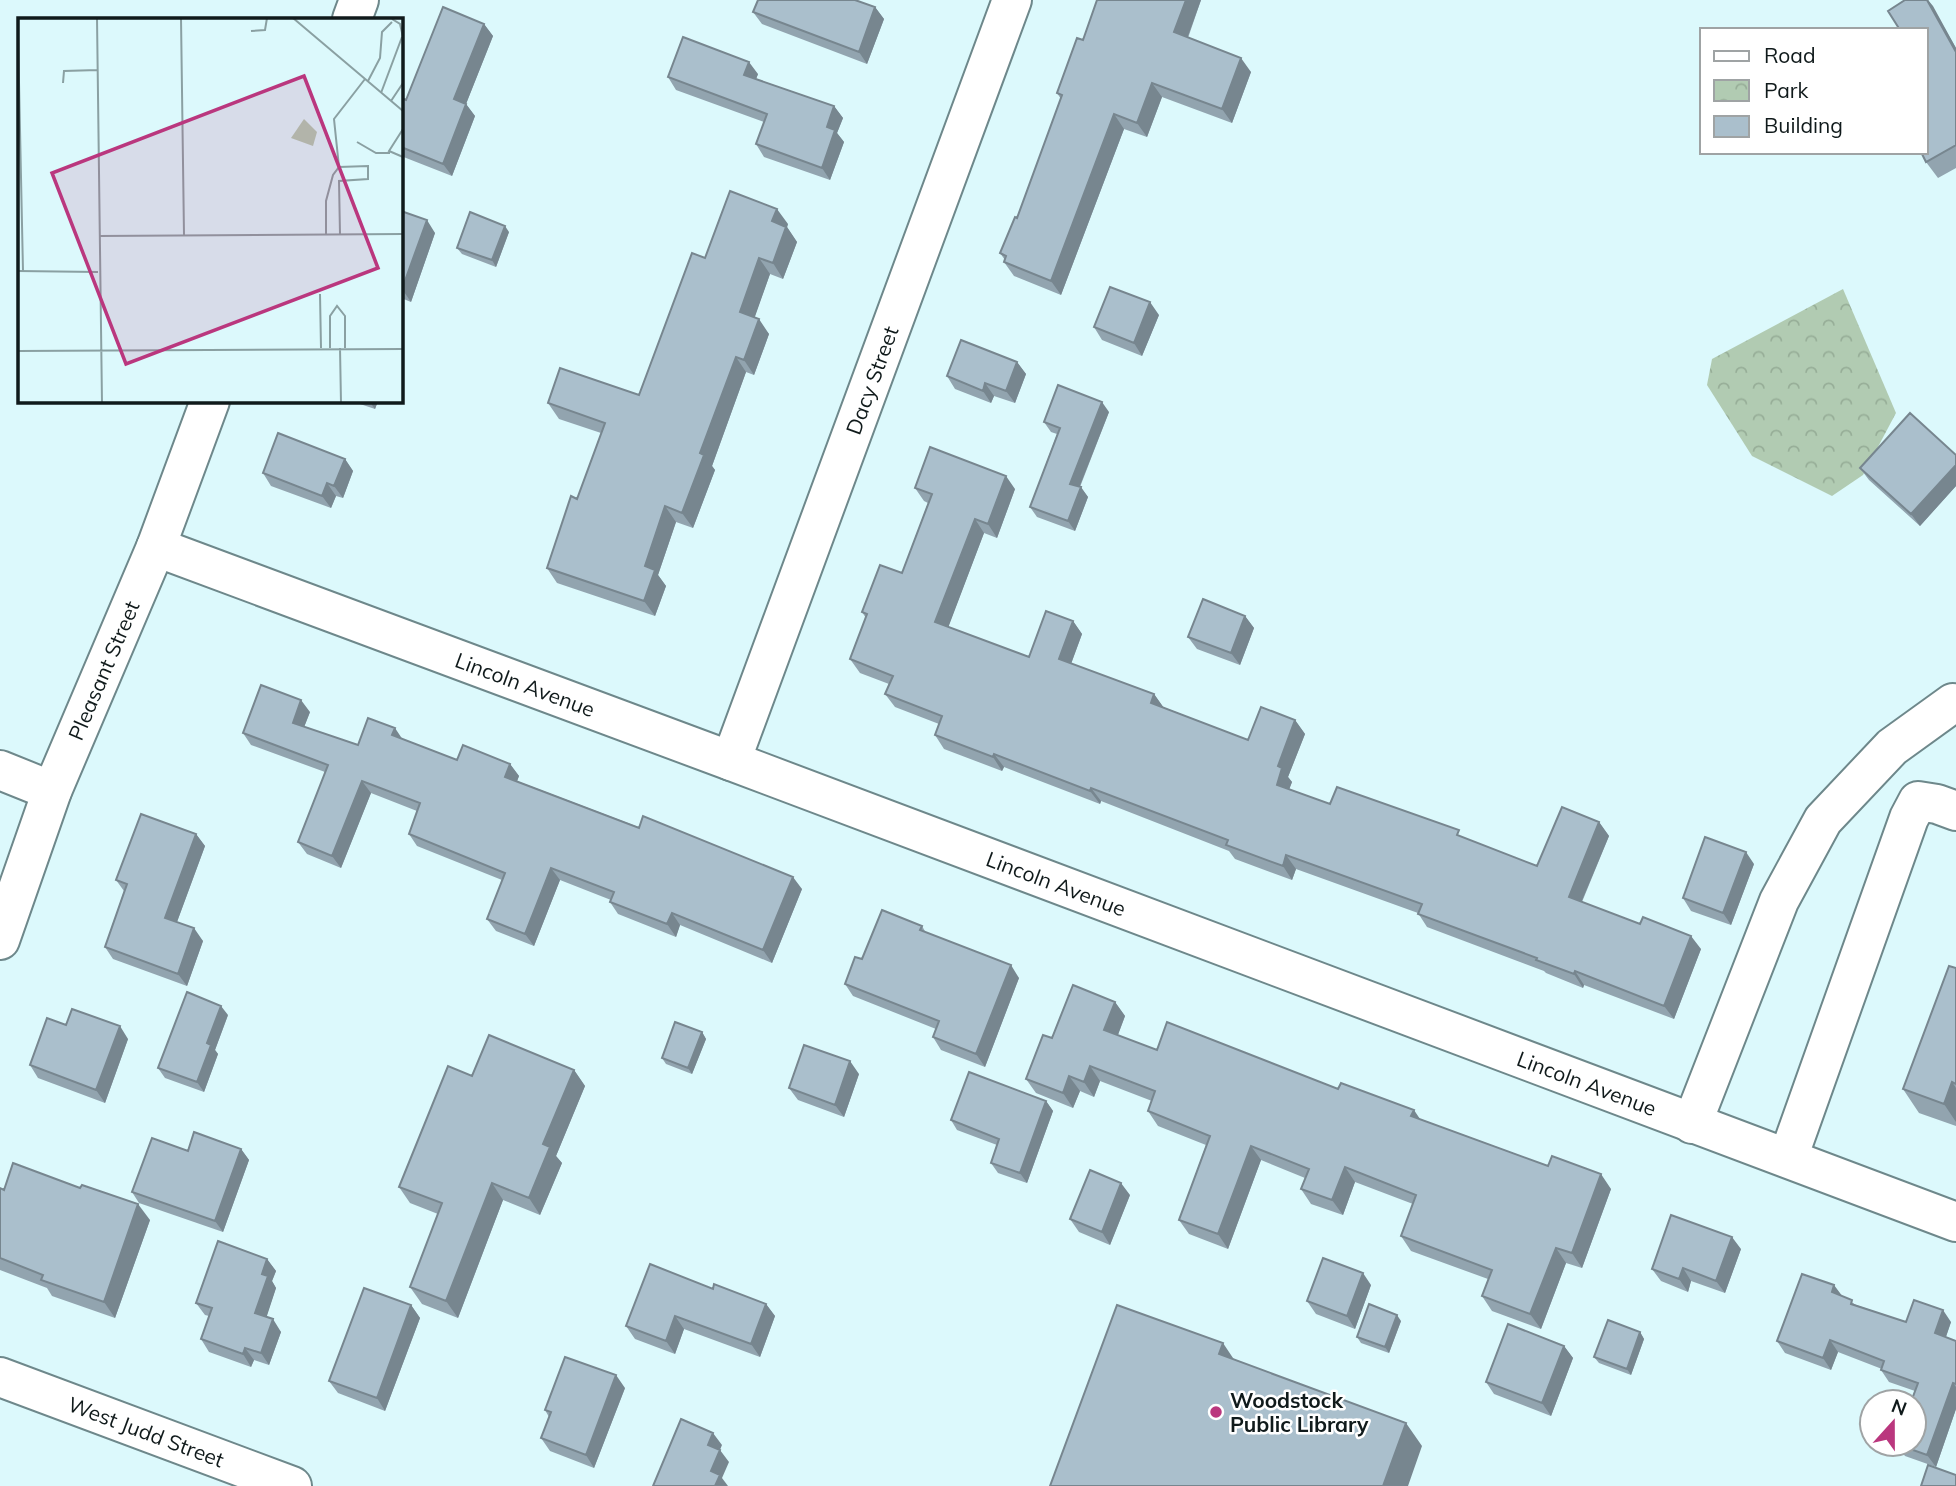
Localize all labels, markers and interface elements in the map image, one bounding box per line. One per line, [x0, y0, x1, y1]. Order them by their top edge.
inset map [18, 18, 402, 402]
legend [1700, 28, 1928, 154]
text: Road [1764, 42, 1815, 68]
text: Park [1764, 77, 1808, 103]
text: Building [1764, 112, 1843, 138]
street label: Dacy Street [840, 322, 903, 438]
street label: Pleasant Street [62, 597, 145, 744]
street label: Lincoln Avenue [452, 647, 599, 722]
street label: Lincoln Avenue [983, 845, 1130, 921]
street label: Lincoln Avenue [1514, 1045, 1660, 1121]
place label: Woodstock Public Library [1230, 1387, 1369, 1437]
north arrow [1858, 1388, 1928, 1458]
street label: West Judd Street [65, 1391, 228, 1473]
text: N [1888, 1393, 1910, 1421]
marker: Woodstock Public Library [1208, 1404, 1224, 1420]

